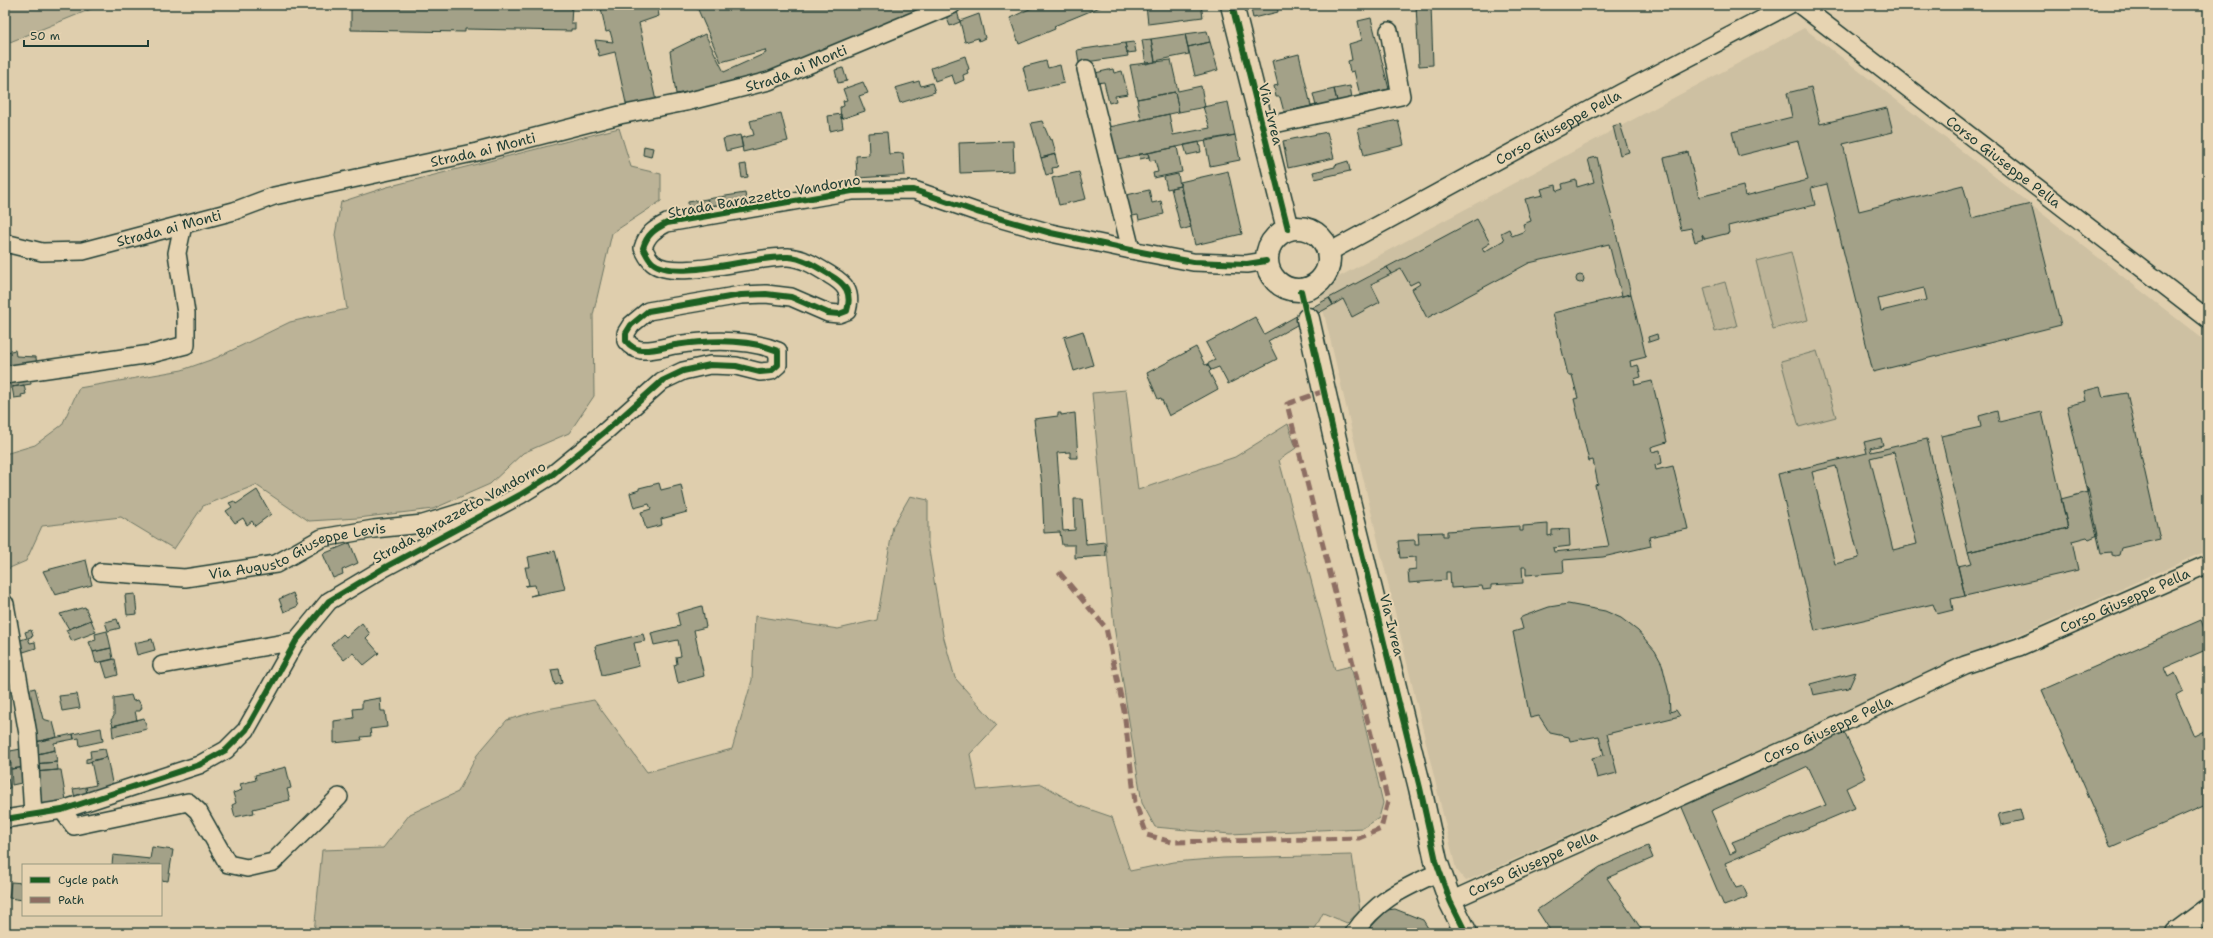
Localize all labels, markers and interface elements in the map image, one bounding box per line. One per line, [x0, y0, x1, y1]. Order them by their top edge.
scale bar [24, 22, 148, 48]
text: 50 m [30, 28, 60, 44]
street label: Strada ai Monti [743, 41, 850, 96]
street label: Via Ivrea [1255, 81, 1287, 147]
street label: Corso Giuseppe Pella [1492, 86, 1624, 169]
street label: Corso Giuseppe Pella [1943, 112, 2065, 212]
street label: Strada ai Monti [429, 128, 538, 171]
street label: Strada Barazzetto Vandorno [666, 170, 862, 222]
street label: Strada ai Monti [115, 206, 223, 251]
street label: Strada Barazzetto Vandorno [369, 457, 549, 567]
street label: Via Augusto Giuseppe Levis [207, 519, 387, 583]
street label: Corso Giuseppe Pella [2057, 564, 2193, 637]
street label: Via Ivrea [1376, 592, 1408, 658]
street label: Corso Giuseppe Pella [1760, 691, 1896, 767]
street label: Corso Giuseppe Pella [1465, 826, 1601, 901]
legend [22, 864, 162, 916]
text: Cycle path [58, 872, 119, 888]
text: Path [58, 892, 84, 908]

